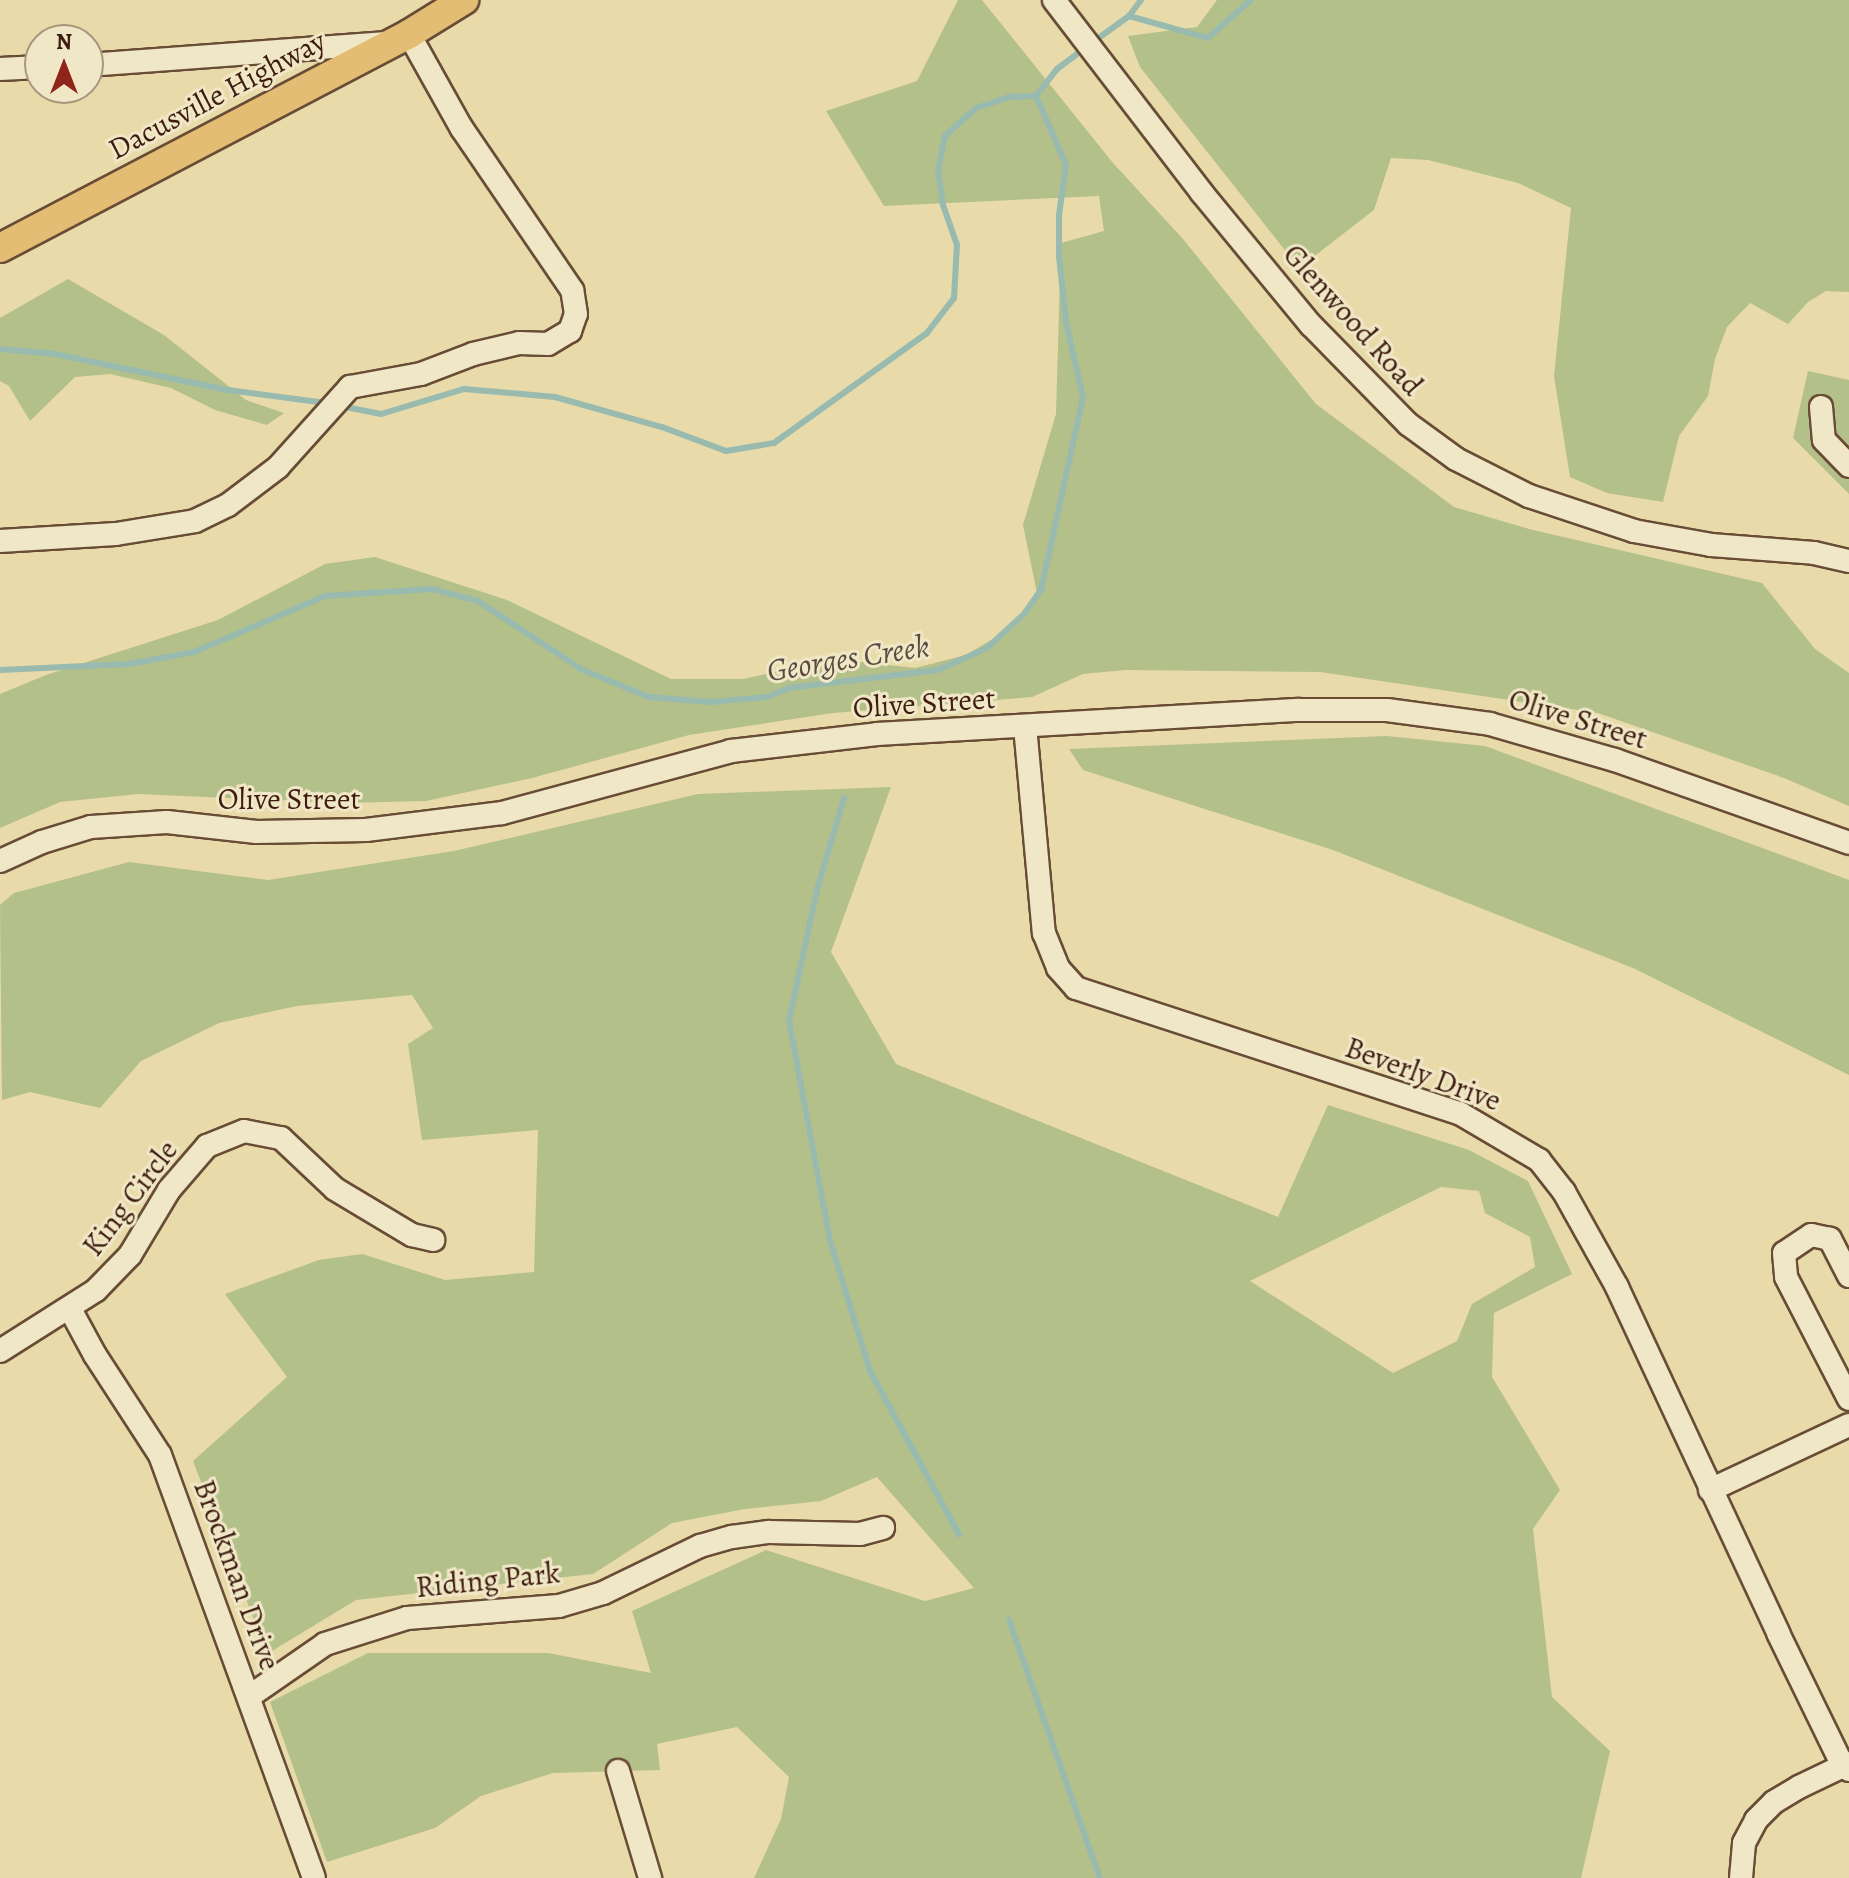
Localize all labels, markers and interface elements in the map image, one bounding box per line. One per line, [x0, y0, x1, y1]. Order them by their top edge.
street label: Dacusville Highway [102, 23, 332, 167]
north arrow [24, 24, 104, 104]
text: N [56, 27, 72, 57]
street label: Glenwood Road [1276, 237, 1430, 403]
water label: Georges Creek [764, 626, 932, 690]
street label: Olive Street [852, 680, 996, 726]
street label: Olive Street [1505, 681, 1651, 757]
street label: Olive Street [218, 781, 360, 817]
street label: Beverly Drive [1340, 1029, 1506, 1119]
street label: King Circle [75, 1133, 185, 1263]
street label: Brockman Drive [186, 1475, 288, 1675]
street label: Riding Park [414, 1555, 562, 1605]

